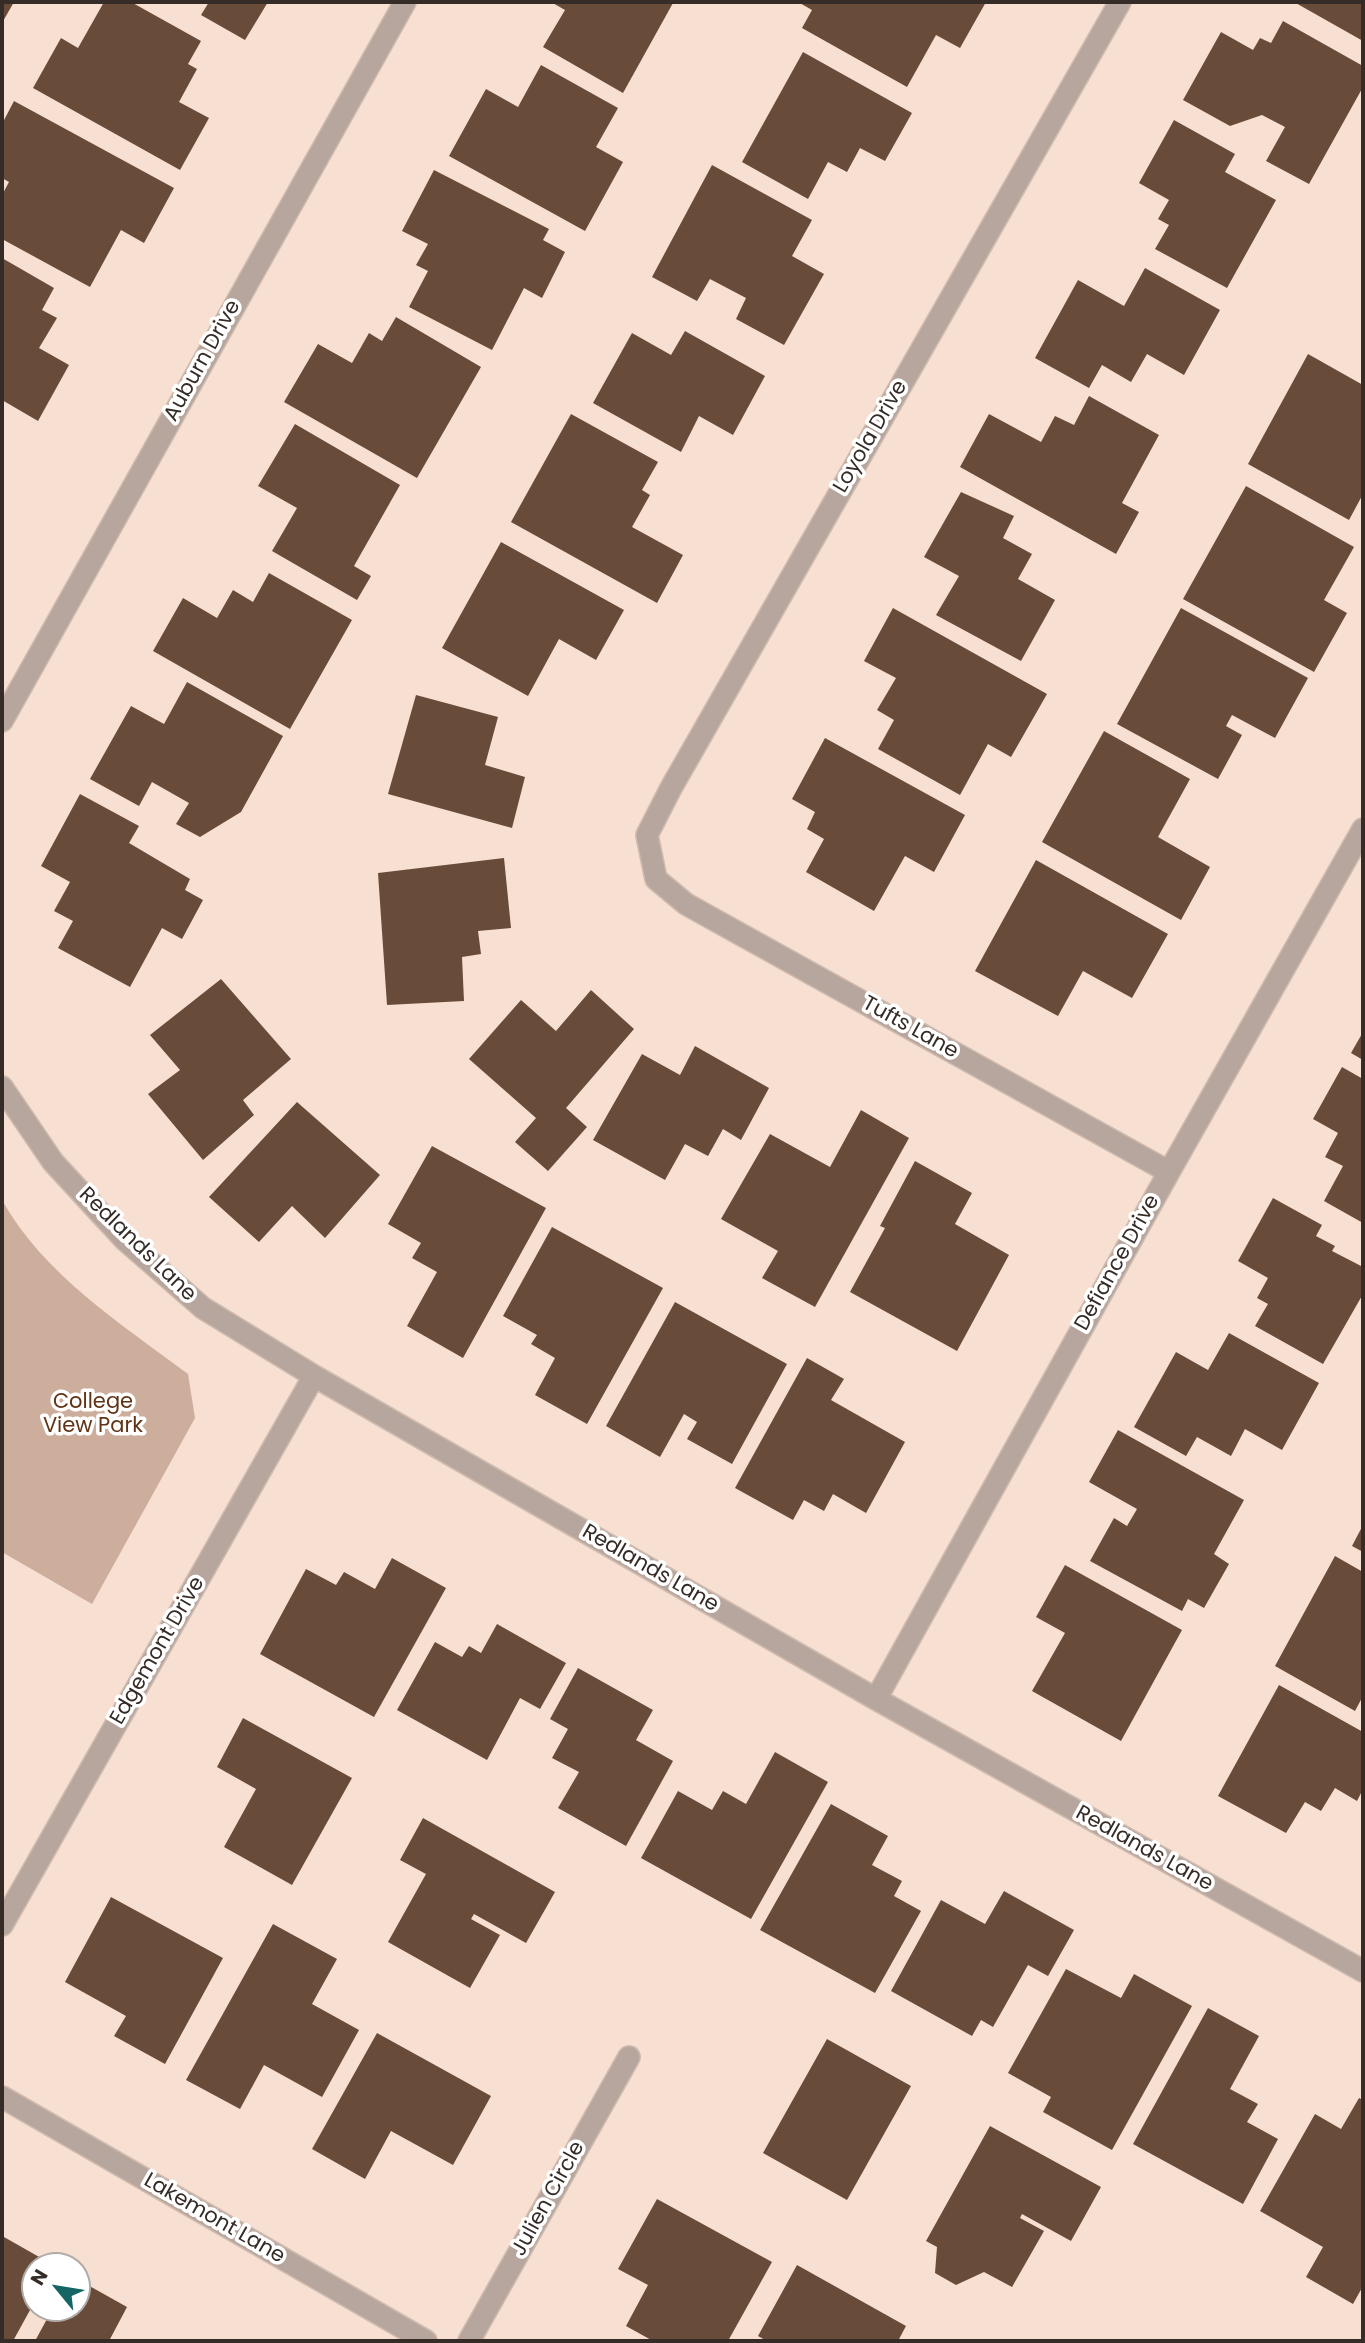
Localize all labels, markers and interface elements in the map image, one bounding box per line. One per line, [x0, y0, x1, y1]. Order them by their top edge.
street label: Auburn Drive [159, 296, 247, 426]
street label: Loyola Drive [829, 376, 913, 498]
street label: Tufts Lane [858, 991, 962, 1065]
street label: Redlands Lane [73, 1183, 201, 1307]
street label: Defiance Drive [1070, 1191, 1166, 1335]
park label: College View Park [43, 1390, 143, 1440]
street label: Redlands Lane [577, 1520, 723, 1618]
street label: Edgemont Drive [105, 1573, 211, 1729]
street label: Redlands Lane [1071, 1801, 1217, 1897]
street label: Julien Circle [507, 2137, 591, 2261]
street label: Lakemont Lane [139, 2168, 289, 2270]
north arrow [21, 2252, 91, 2322]
text: N [24, 2264, 54, 2290]

